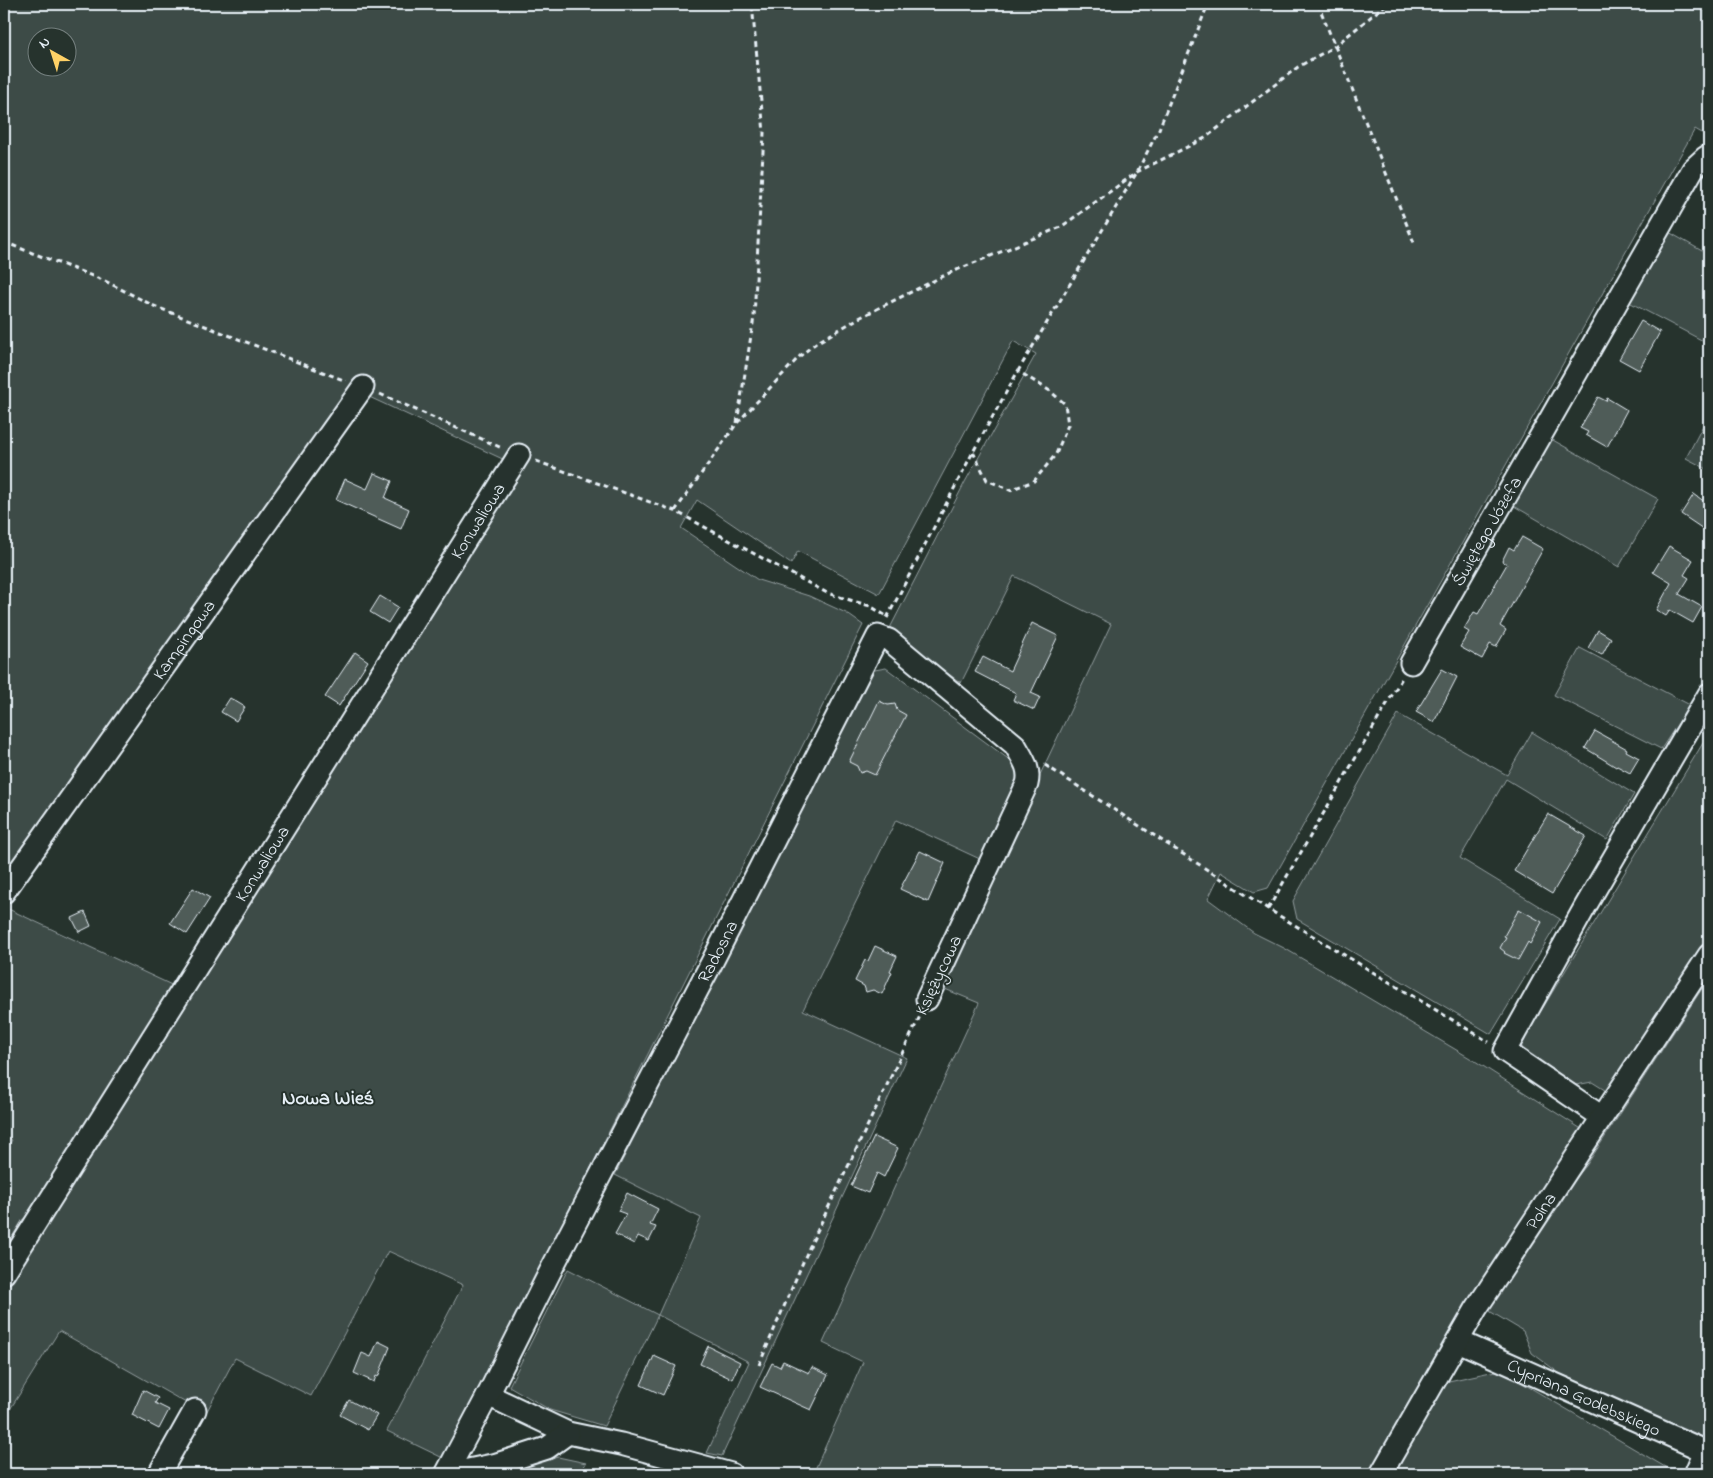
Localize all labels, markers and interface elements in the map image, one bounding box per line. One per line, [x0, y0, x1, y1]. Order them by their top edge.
north arrow [28, 28, 78, 78]
text: N [34, 32, 55, 54]
street label: Świętego Józefa [1446, 472, 1530, 592]
street label: Konwaliowa [445, 479, 513, 565]
street label: Kampingowa [148, 595, 223, 686]
street label: Konwaliowa [230, 821, 297, 908]
street label: Radosna [692, 916, 746, 988]
street label: Księżycowa [910, 931, 970, 1020]
district label: Nowa Wieś [282, 1085, 374, 1114]
street label: Polna [1521, 1188, 1564, 1236]
street label: Cypriana Godebskiego [1502, 1353, 1664, 1445]

